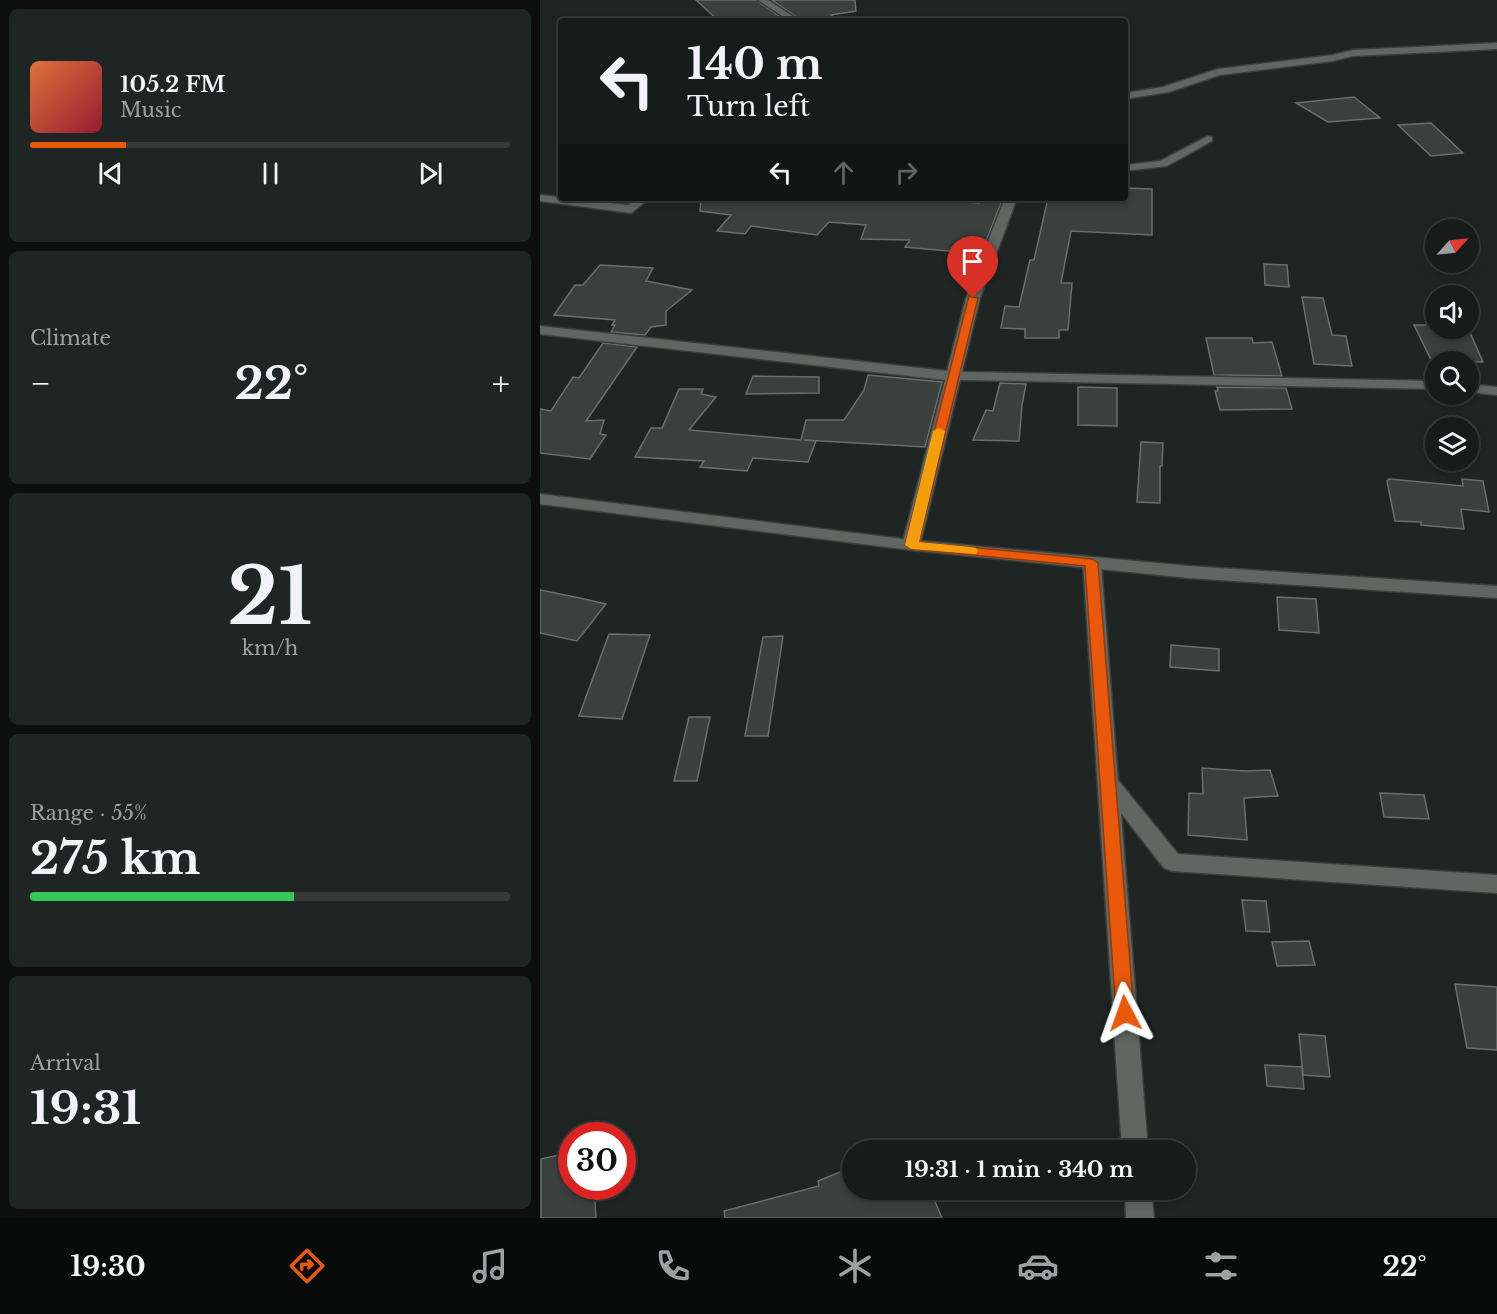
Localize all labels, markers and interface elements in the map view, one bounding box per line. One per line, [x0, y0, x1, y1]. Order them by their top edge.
text: 140 m [687, 38, 823, 90]
icon: left [588, 42, 666, 120]
text: 105.2 FM [120, 71, 226, 98]
text: Turn left [687, 90, 810, 123]
text: Music [120, 98, 181, 122]
icon: left [764, 156, 797, 189]
icon: ahead [827, 156, 860, 189]
icon: right [890, 156, 923, 189]
icon: previous [94, 157, 127, 190]
icon: pause [254, 157, 287, 190]
icon: next [414, 157, 447, 190]
north arrow [1425, 219, 1479, 273]
map controls [1425, 219, 1479, 471]
pin [947, 236, 998, 298]
icon: arrive [956, 245, 989, 278]
button: sound [1425, 285, 1479, 339]
text: Climate [30, 326, 111, 350]
button: search [1425, 351, 1479, 405]
text: 22° [235, 355, 308, 411]
text: − [30, 363, 51, 404]
text: + [492, 363, 510, 404]
button: layers [1425, 417, 1479, 471]
text: 21 [228, 548, 312, 645]
text: km/h [242, 636, 298, 660]
text: Range · 55% [30, 801, 147, 825]
text: 275 km [30, 830, 200, 886]
position arrow [1093, 981, 1157, 1045]
text: Arrival [30, 1051, 101, 1075]
text: 19:31 [30, 1080, 141, 1136]
speed limit sign: 30 [558, 1122, 636, 1200]
text: 19:31 · 1 min · 340 m [904, 1156, 1134, 1183]
icon: directions [286, 1245, 328, 1287]
icon: music [469, 1245, 511, 1287]
icon: phone [652, 1245, 694, 1287]
icon: climate [834, 1245, 876, 1287]
icon: car [1017, 1245, 1059, 1287]
icon: filters [1200, 1245, 1242, 1287]
text: 19:30 [70, 1250, 146, 1283]
text: 22° [1382, 1250, 1427, 1283]

